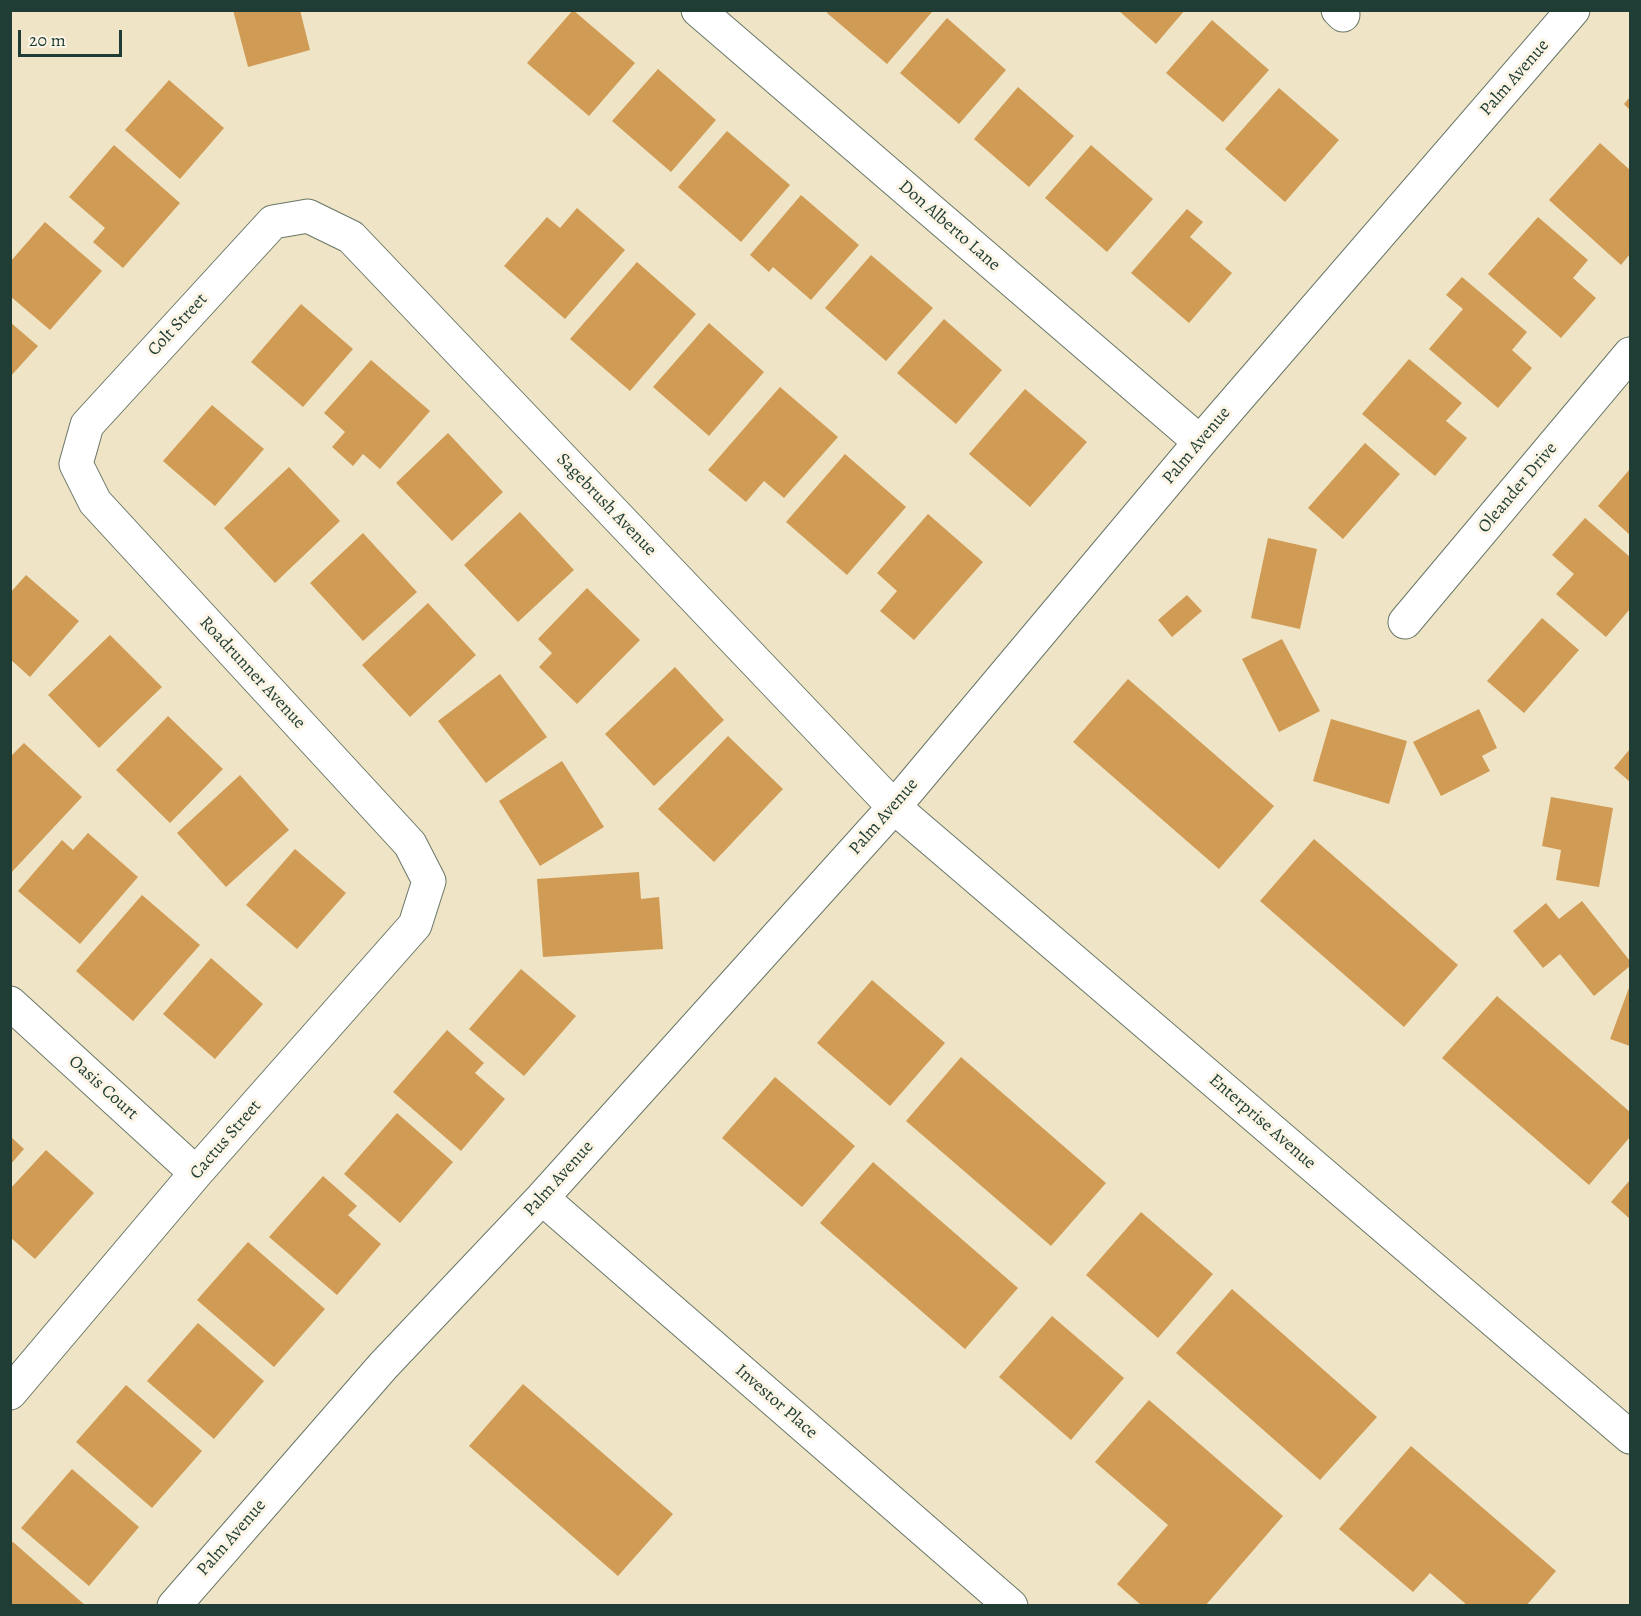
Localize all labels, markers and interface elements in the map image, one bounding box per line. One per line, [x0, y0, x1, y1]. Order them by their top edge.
scale bar [21, 18, 124, 56]
text: 20 m [29, 28, 66, 52]
street label: Palm Avenue [1476, 35, 1554, 121]
street label: Don Alberto Lane [894, 176, 1004, 276]
street label: Colt Street [143, 289, 213, 361]
street label: Palm Avenue [1158, 403, 1236, 489]
street label: Oleander Drive [1474, 438, 1562, 538]
street label: Sagebrush Avenue [552, 449, 660, 561]
street label: Roadrunner Avenue [194, 612, 310, 734]
street label: Palm Avenue [845, 774, 923, 860]
street label: Oasis Court [64, 1051, 142, 1125]
street label: Enterprise Avenue [1204, 1070, 1320, 1174]
street label: Cactus Street [186, 1096, 266, 1184]
street label: Palm Avenue [519, 1137, 599, 1221]
street label: Investor Place [730, 1360, 822, 1444]
street label: Palm Avenue [193, 1495, 271, 1581]

